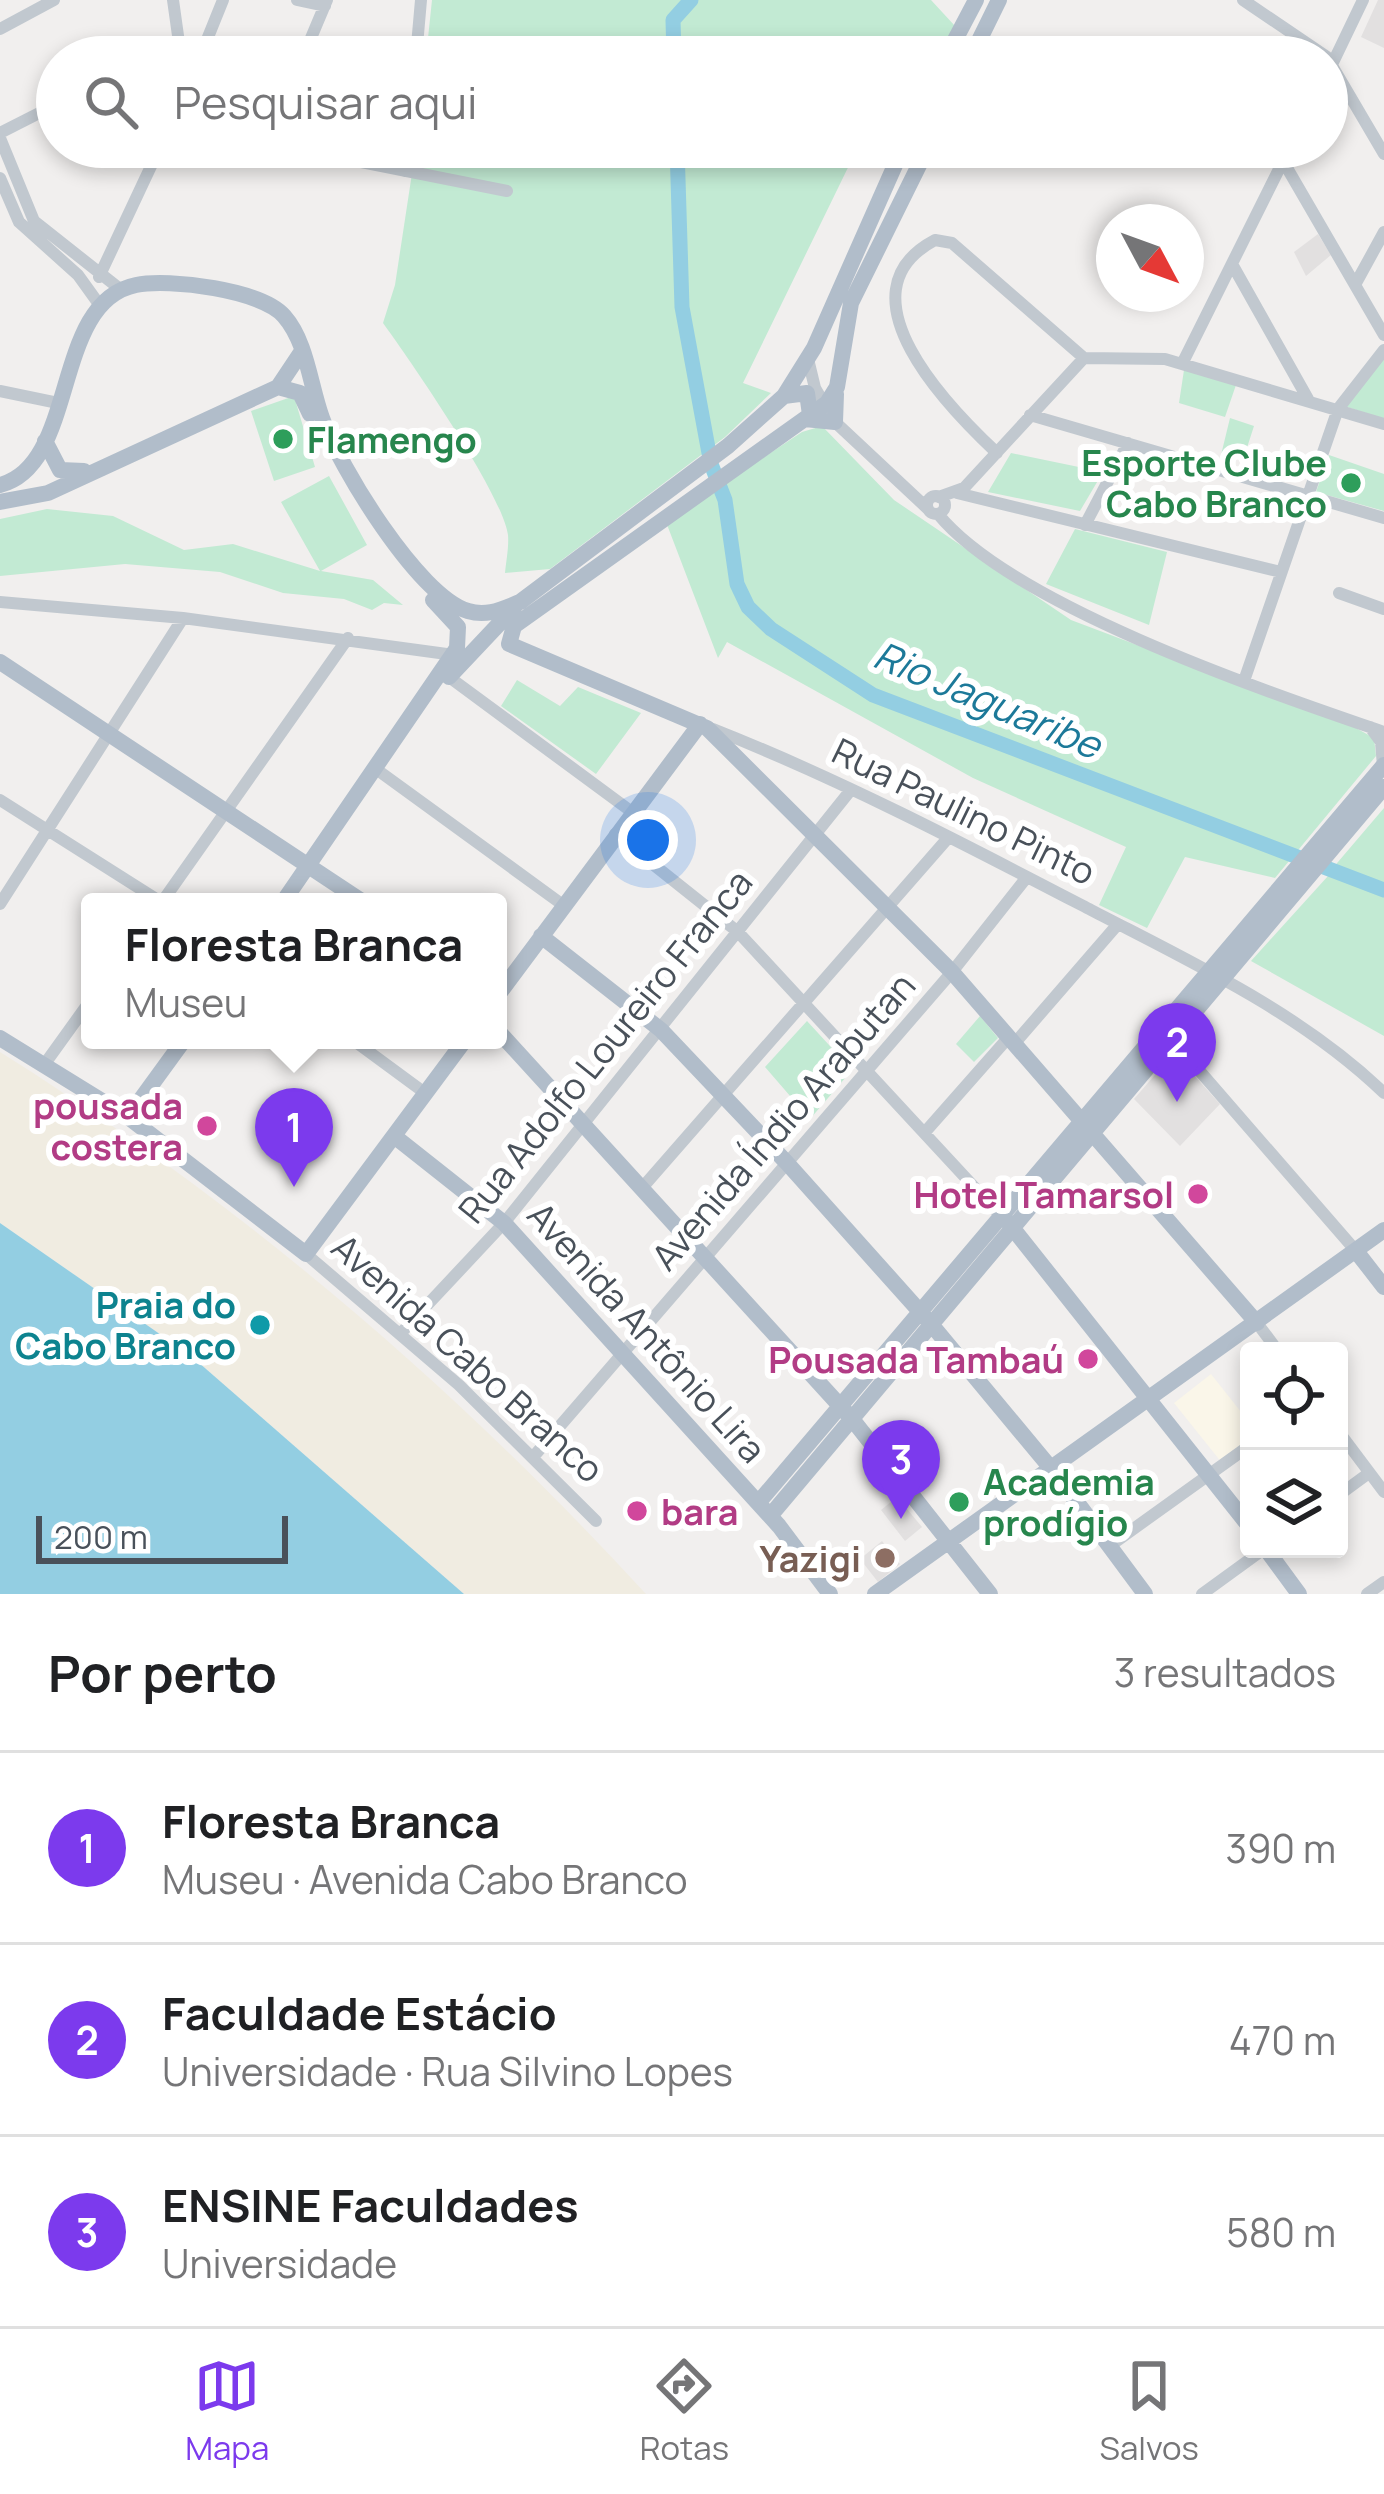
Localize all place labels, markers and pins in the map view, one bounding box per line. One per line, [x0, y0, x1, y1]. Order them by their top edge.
place label: Flamengo [307, 415, 477, 464]
marker: Flamengo [270, 426, 296, 452]
place label: Esporte Clube Cabo Branco [1081, 438, 1327, 528]
marker: Esporte Clube Cabo Branco [1338, 470, 1364, 496]
pin: 2 [1138, 1003, 1216, 1102]
place label: pousada costera [33, 1081, 183, 1171]
pin: 1 [255, 1088, 333, 1187]
marker: pousada costera [194, 1113, 220, 1139]
place label: Hotel Tamarsol [914, 1170, 1174, 1219]
marker: Hotel Tamarsol [1185, 1181, 1211, 1207]
place label: Praia do Cabo Branco [15, 1280, 236, 1370]
marker: Praia do Cabo Branco [247, 1312, 273, 1338]
place label: Pousada Tambaú [768, 1335, 1064, 1384]
marker: Pousada Tambaú [1075, 1346, 1101, 1372]
pin: 3 [862, 1420, 940, 1519]
place label: Academia prodígio [983, 1457, 1155, 1547]
place label: bara [661, 1487, 739, 1536]
marker: Academia prodígio [946, 1489, 972, 1515]
marker: bara [624, 1498, 650, 1524]
place label: Yazigi [760, 1534, 861, 1583]
marker: Yazigi [872, 1545, 898, 1571]

